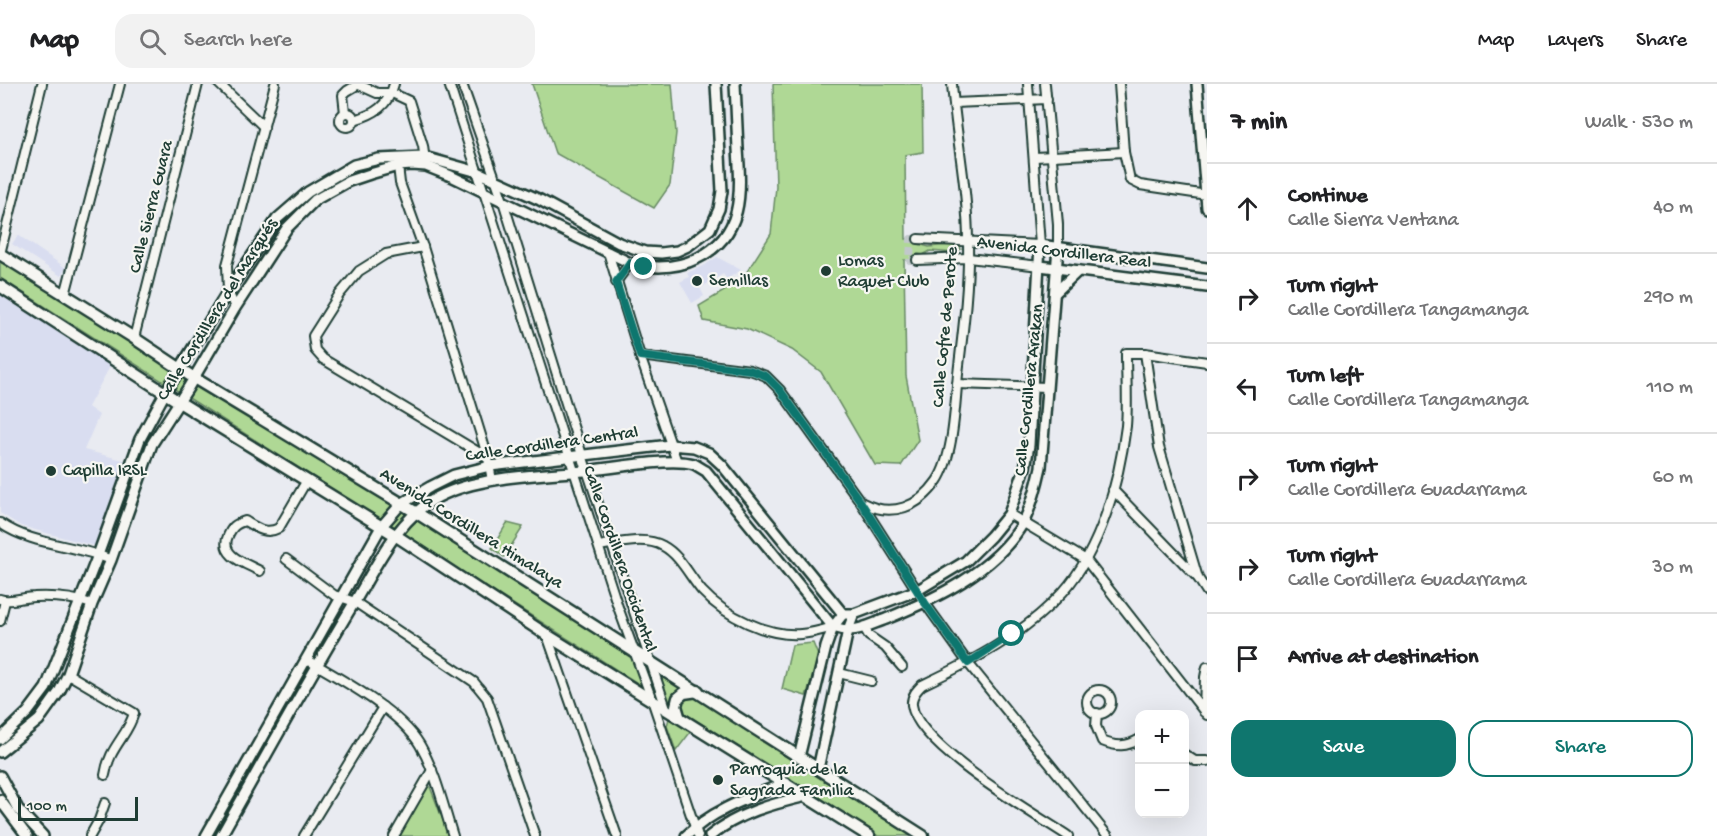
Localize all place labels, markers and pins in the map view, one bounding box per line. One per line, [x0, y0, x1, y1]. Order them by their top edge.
place label: Lomas Raquet Club [838, 251, 930, 293]
marker: Lomas Raquet Club [819, 264, 833, 278]
place label: Semillas [709, 271, 769, 292]
marker: Semillas [690, 274, 704, 288]
place label: Capilla IRSL [63, 461, 148, 482]
marker: Capilla IRSL [44, 464, 58, 478]
place label: Parroquia de la Sagrada Familia [729, 760, 855, 802]
marker: Parroquia de la Sagrada Familia [711, 773, 725, 787]

